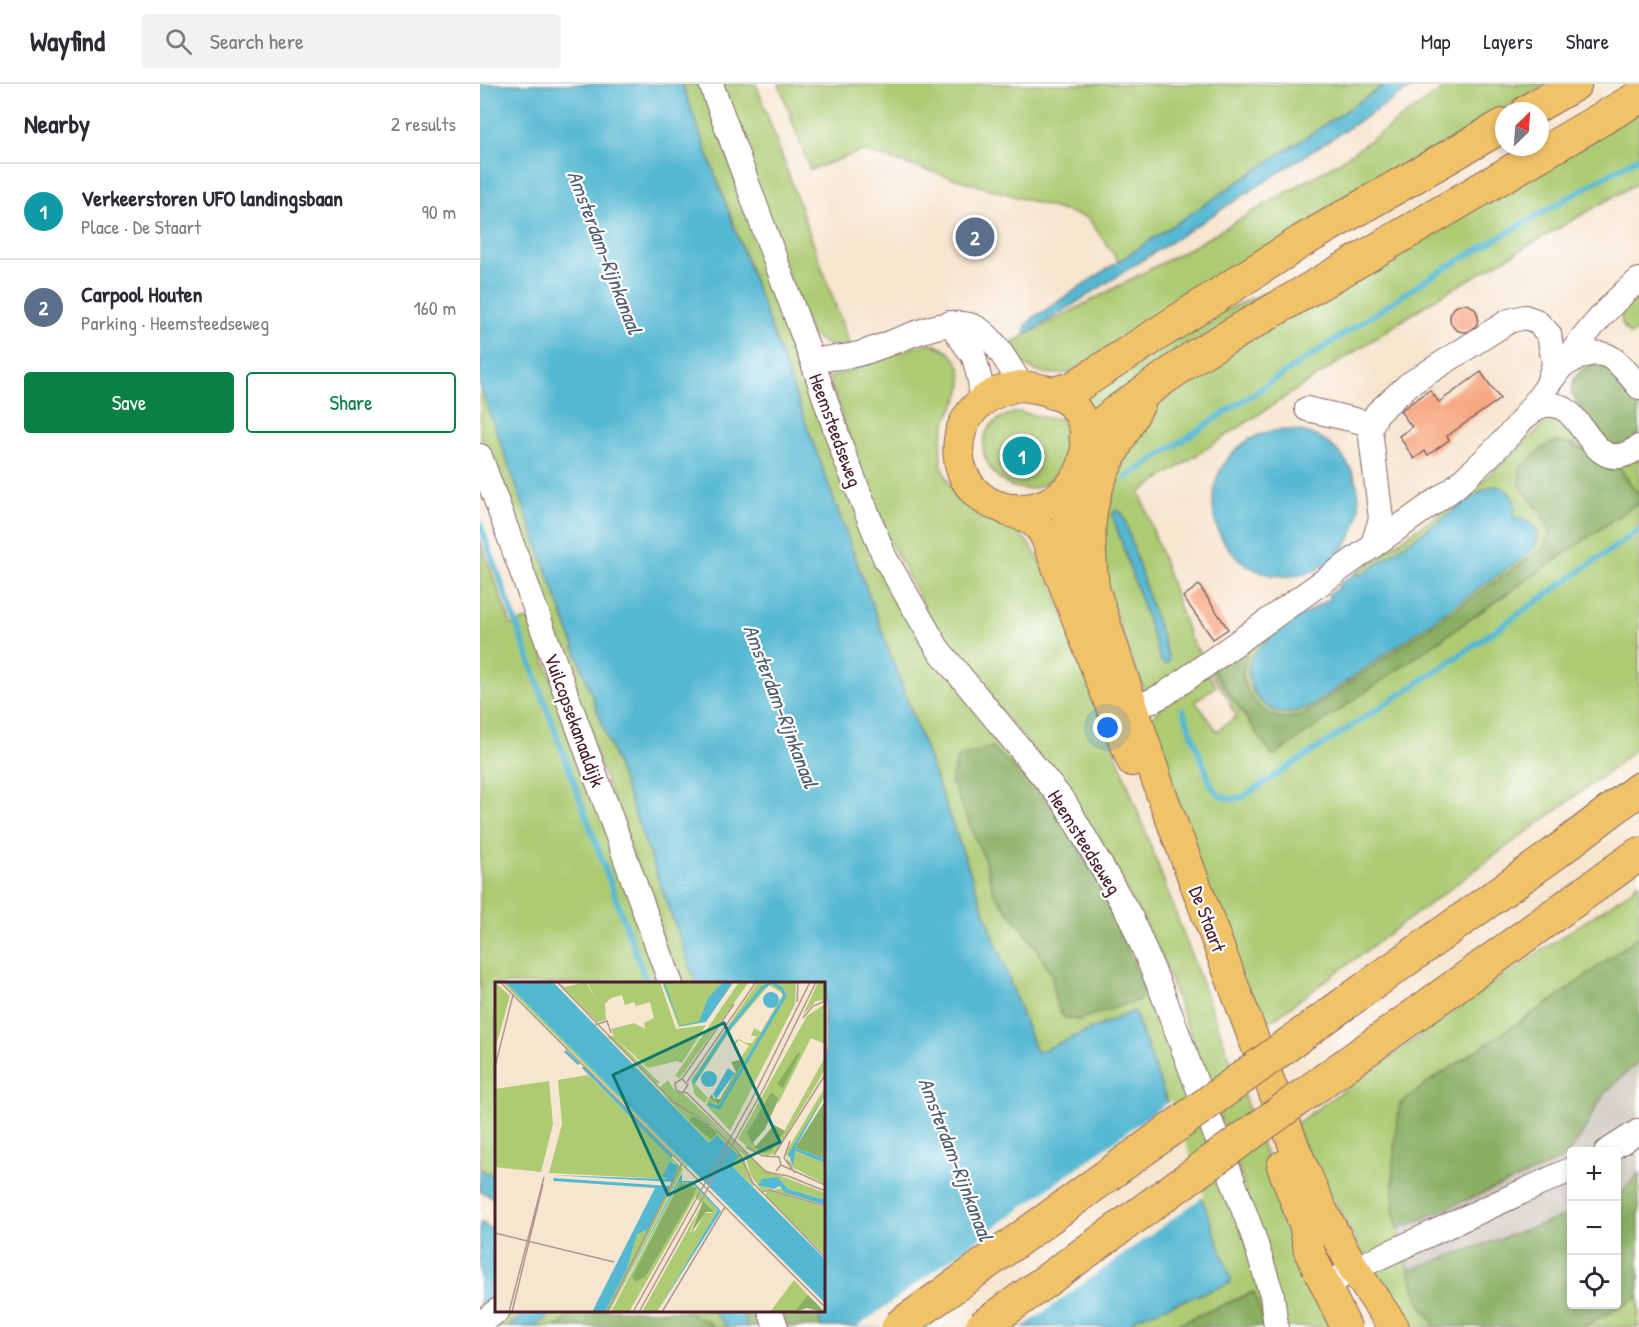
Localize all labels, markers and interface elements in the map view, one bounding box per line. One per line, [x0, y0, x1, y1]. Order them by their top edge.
search box [141, 14, 561, 68]
text: Wayfind [30, 22, 105, 60]
icon: search [162, 25, 195, 58]
text: Search here [210, 26, 304, 56]
text: Map [1421, 27, 1450, 56]
text: Layers [1483, 27, 1533, 56]
text: Share [1566, 27, 1609, 56]
north arrow [1495, 102, 1549, 156]
text: Nearby [24, 106, 90, 141]
text: 2 results [391, 110, 456, 137]
water label: Amsterdam-Rijnkanaal [561, 166, 650, 339]
text: Verkeerstoren UFO landingsbaan [81, 183, 343, 213]
text: 1 [40, 198, 47, 225]
text: 90 m [422, 198, 456, 225]
text: Place · De Staart [81, 213, 201, 240]
pin: 2 [956, 214, 994, 260]
text: Carpool Houten [81, 279, 202, 309]
text: 2 [39, 294, 48, 321]
text: 160 m [414, 294, 456, 321]
text: Parking · Heemsteedseweg [81, 309, 269, 336]
street label: Heemsteedseweg [803, 369, 869, 491]
button: Save [24, 372, 234, 433]
button: Share [246, 372, 456, 433]
pin: 1 [1002, 434, 1042, 478]
water label: Amsterdam-Rijnkanaal [737, 620, 826, 793]
street label: Vuilcopsekanaaldijk [538, 649, 612, 791]
your location [1093, 713, 1122, 742]
street label: Heemsteedseweg [1042, 784, 1128, 900]
street label: De Staart [1183, 882, 1233, 957]
inset map [495, 982, 825, 1312]
water label: Amsterdam-Rijnkanaal [912, 1073, 1001, 1246]
map controls [1567, 1147, 1621, 1309]
button: + [1567, 1147, 1621, 1201]
button: − [1567, 1201, 1621, 1255]
button: locate [1567, 1255, 1621, 1309]

